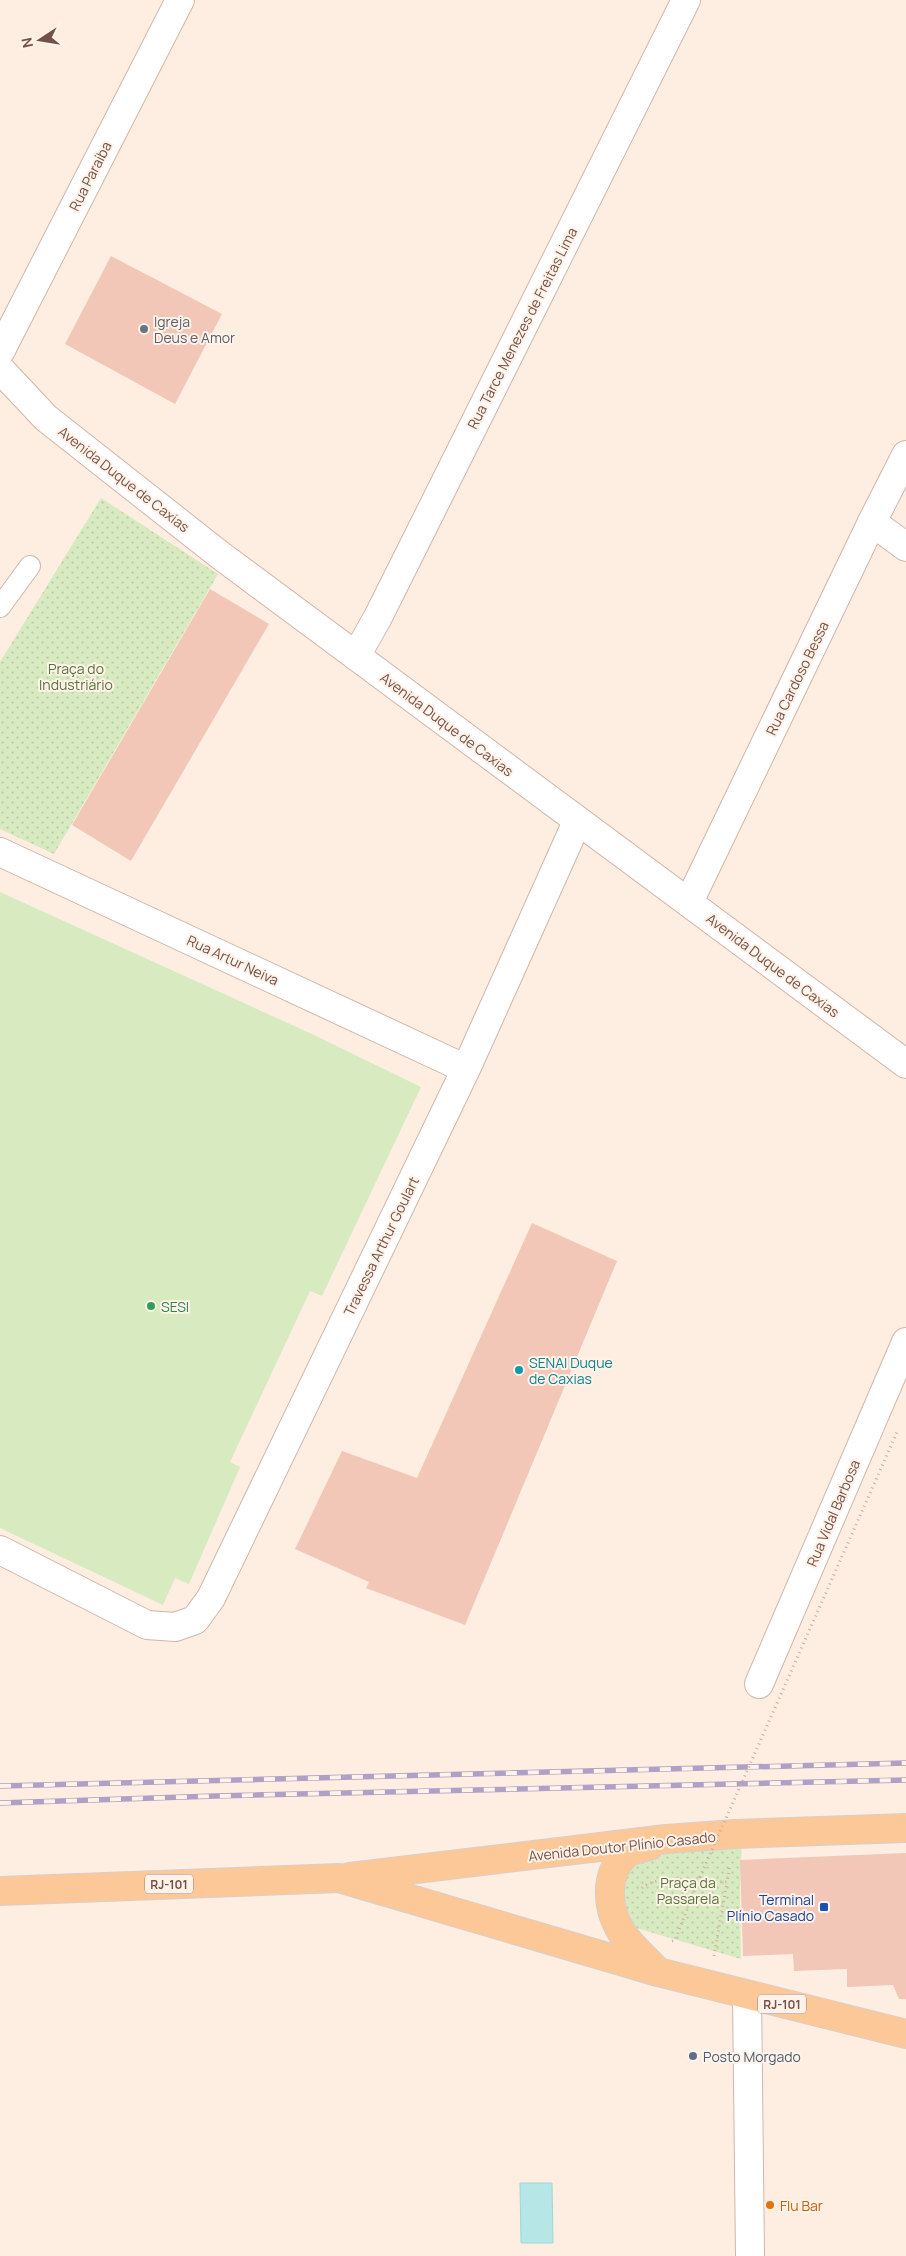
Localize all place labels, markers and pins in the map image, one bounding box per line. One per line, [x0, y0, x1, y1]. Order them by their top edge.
place label: Igreja Deus e Amor [154, 312, 235, 347]
marker: Igreja Deus e Amor [138, 323, 150, 335]
place label: SESI [161, 1297, 189, 1316]
marker: SESI [145, 1300, 157, 1312]
place label: SENAI Duque de Caxias [529, 1353, 613, 1388]
marker: SENAI Duque de Caxias [513, 1364, 525, 1376]
place label: Terminal Plínio Casado [727, 1890, 814, 1925]
marker: Terminal Plínio Casado [818, 1901, 830, 1913]
place label: Posto Morgado [703, 2047, 801, 2066]
marker: Posto Morgado [687, 2050, 699, 2062]
place label: Flu Bar [780, 2196, 823, 2215]
marker: Flu Bar [764, 2199, 776, 2211]

